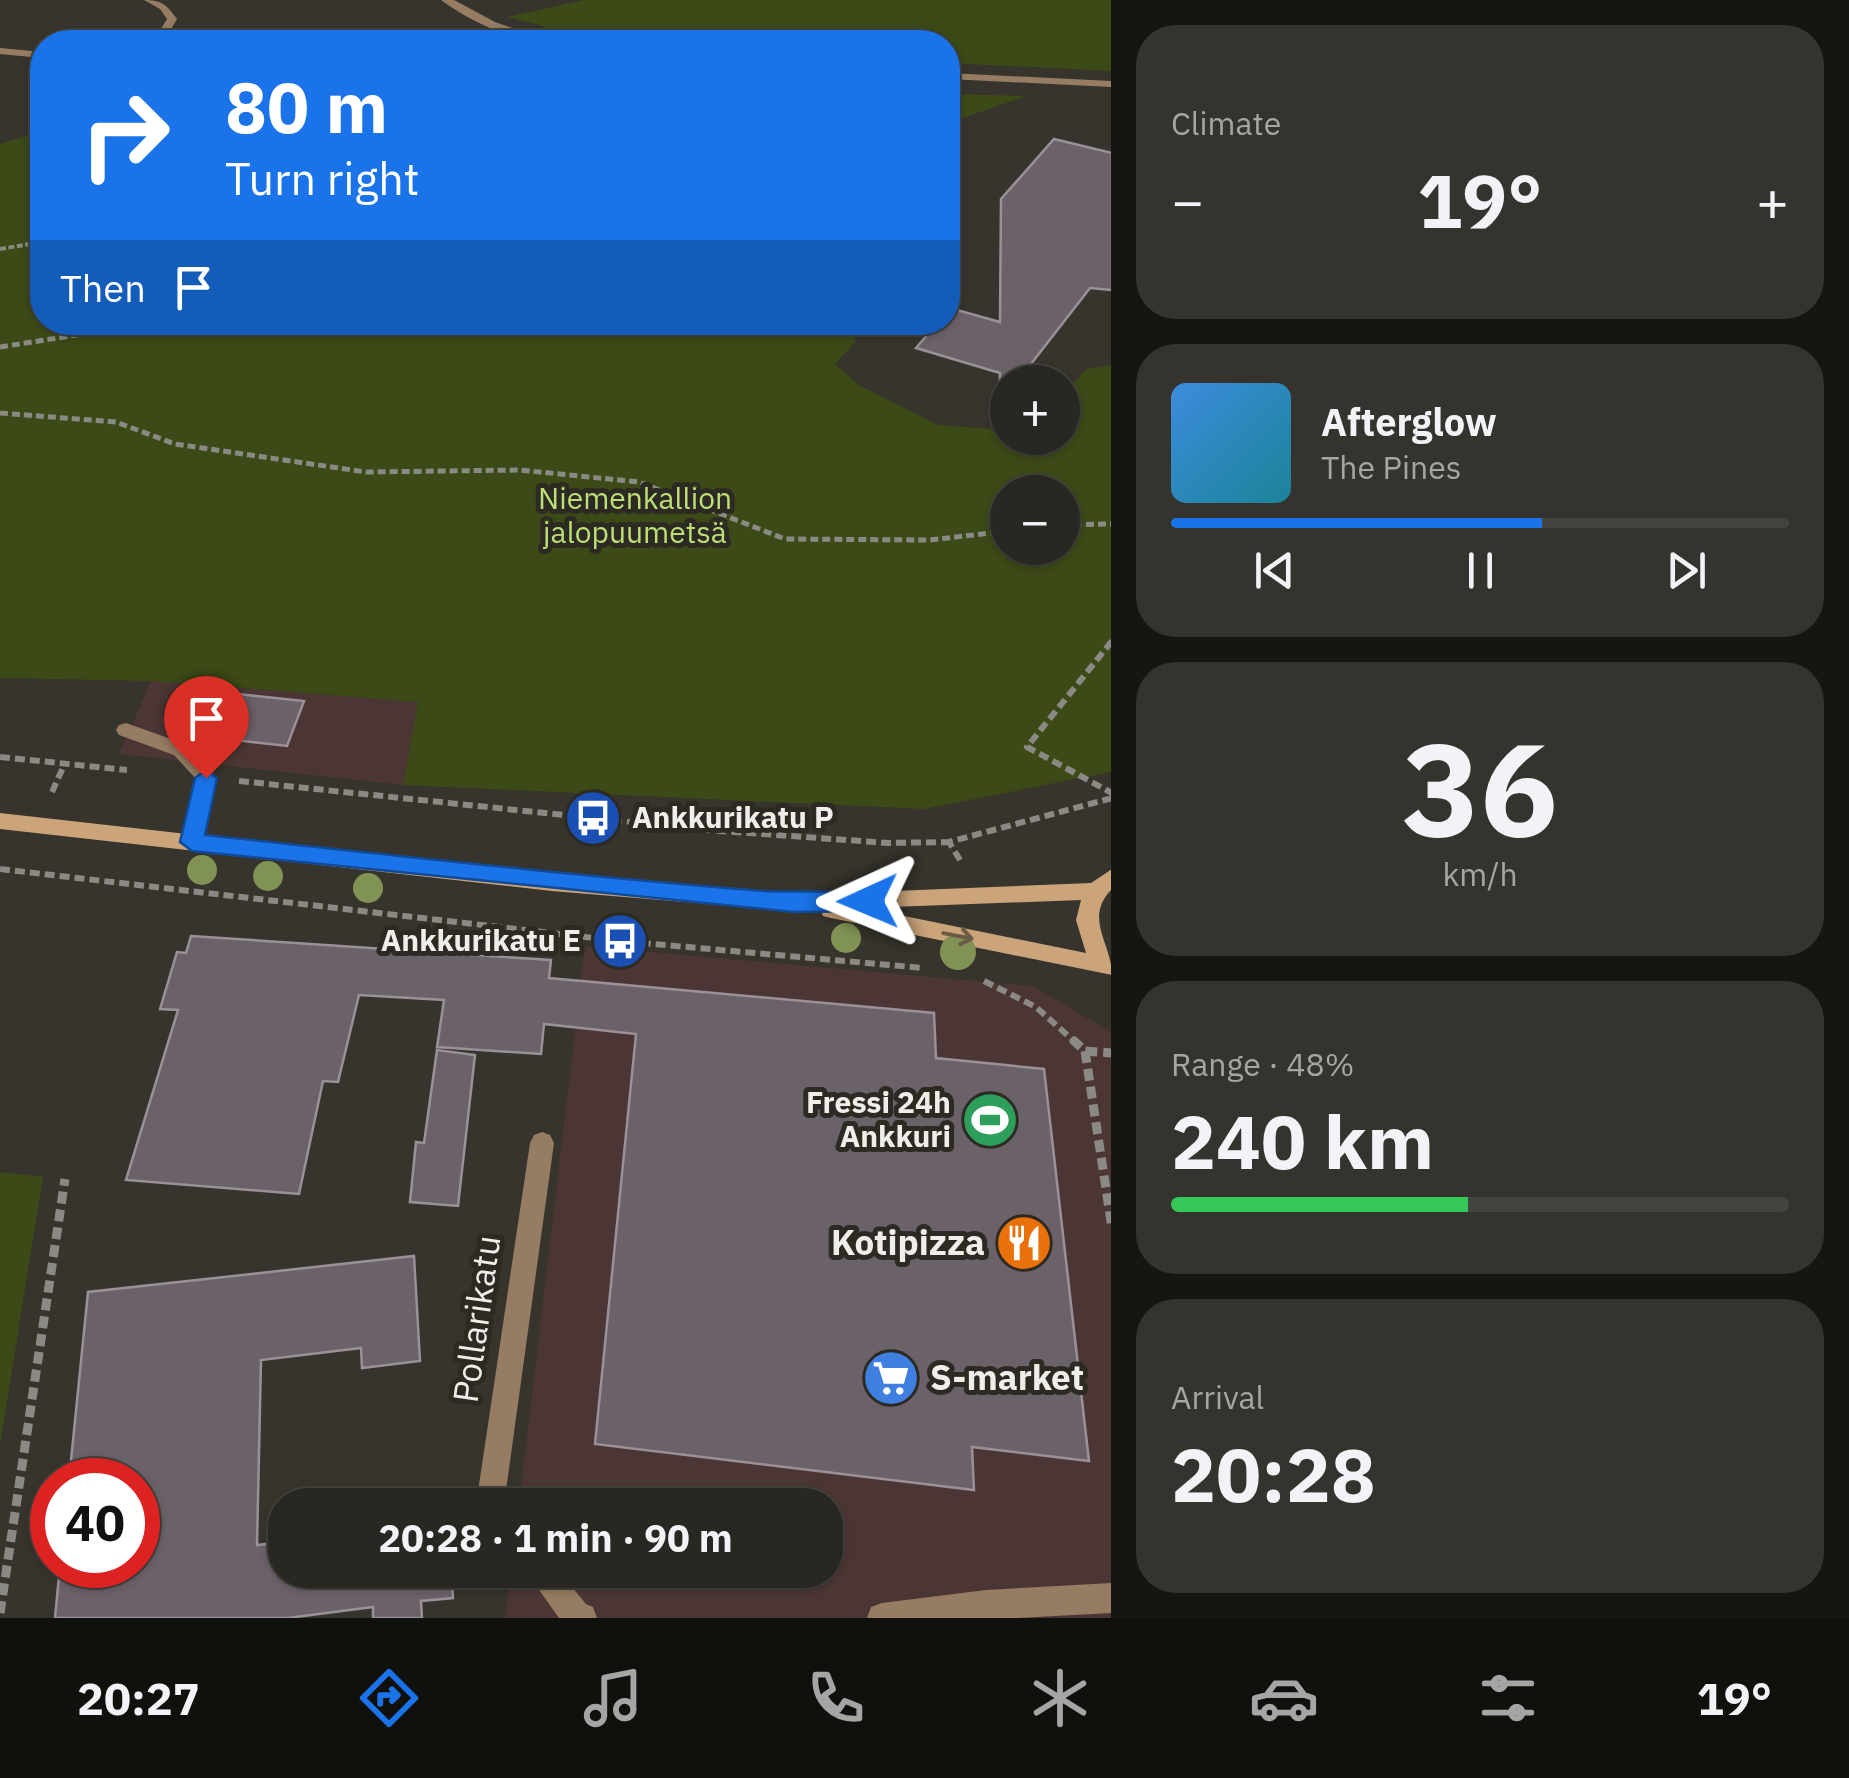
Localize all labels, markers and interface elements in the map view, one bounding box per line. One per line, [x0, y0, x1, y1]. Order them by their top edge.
text: 80 m [225, 61, 388, 152]
icon: right [60, 70, 190, 200]
text: Climate [1171, 102, 1281, 144]
text: Turn right [225, 149, 420, 207]
text: 19° [1417, 151, 1543, 249]
text: − [1171, 165, 1204, 236]
text: + [1756, 165, 1789, 236]
icon: arrive [166, 260, 221, 315]
text: Then [60, 263, 146, 312]
map controls [990, 365, 1080, 565]
button: + [990, 365, 1080, 455]
text: Afterglow [1321, 397, 1497, 446]
text: The Pines [1321, 446, 1461, 488]
button: − [990, 475, 1080, 565]
park label: Niemenkallion jalopuumetsä [538, 478, 732, 551]
icon: previous [1247, 543, 1302, 598]
icon: pause [1453, 543, 1508, 598]
icon: next [1659, 543, 1714, 598]
pin [164, 676, 249, 779]
icon: arrive [179, 691, 234, 746]
text: 36 [1402, 703, 1558, 872]
bus stop icon: Ankkurikatu P [563, 788, 623, 848]
place label: Ankkurikatu P [632, 797, 834, 836]
position arrow [816, 849, 920, 953]
text: km/h [1442, 853, 1518, 895]
bus stop icon: Ankkurikatu E [590, 911, 650, 971]
place label: Ankkurikatu E [381, 920, 581, 959]
one-way arrow [941, 927, 973, 946]
text: Range · 48% [1171, 1043, 1354, 1085]
place label: Fressi 24h Ankkuri [806, 1082, 951, 1155]
sports icon: Fressi 24h Ankkuri [960, 1090, 1020, 1150]
text: 240 km [1171, 1092, 1434, 1190]
restaurant icon: Kotipizza [994, 1213, 1054, 1273]
place label: Kotipizza [831, 1219, 985, 1265]
street label: Pollarikatu [442, 1232, 511, 1405]
supermarket icon: S-market [861, 1348, 921, 1408]
place label: S-market [930, 1354, 1084, 1400]
text: Arrival [1171, 1376, 1264, 1418]
text: 20:28 [1171, 1425, 1376, 1523]
speed limit sign: 40 [30, 1458, 160, 1588]
text: 20:28 · 1 min · 90 m [378, 1513, 733, 1562]
icon: directions [354, 1663, 424, 1733]
icon: music [578, 1663, 648, 1733]
icon: phone [801, 1663, 871, 1733]
icon: climate [1025, 1663, 1095, 1733]
icon: car [1249, 1663, 1319, 1733]
icon: filters [1473, 1663, 1543, 1733]
text: 20:27 [77, 1669, 200, 1727]
text: 19° [1697, 1669, 1772, 1727]

